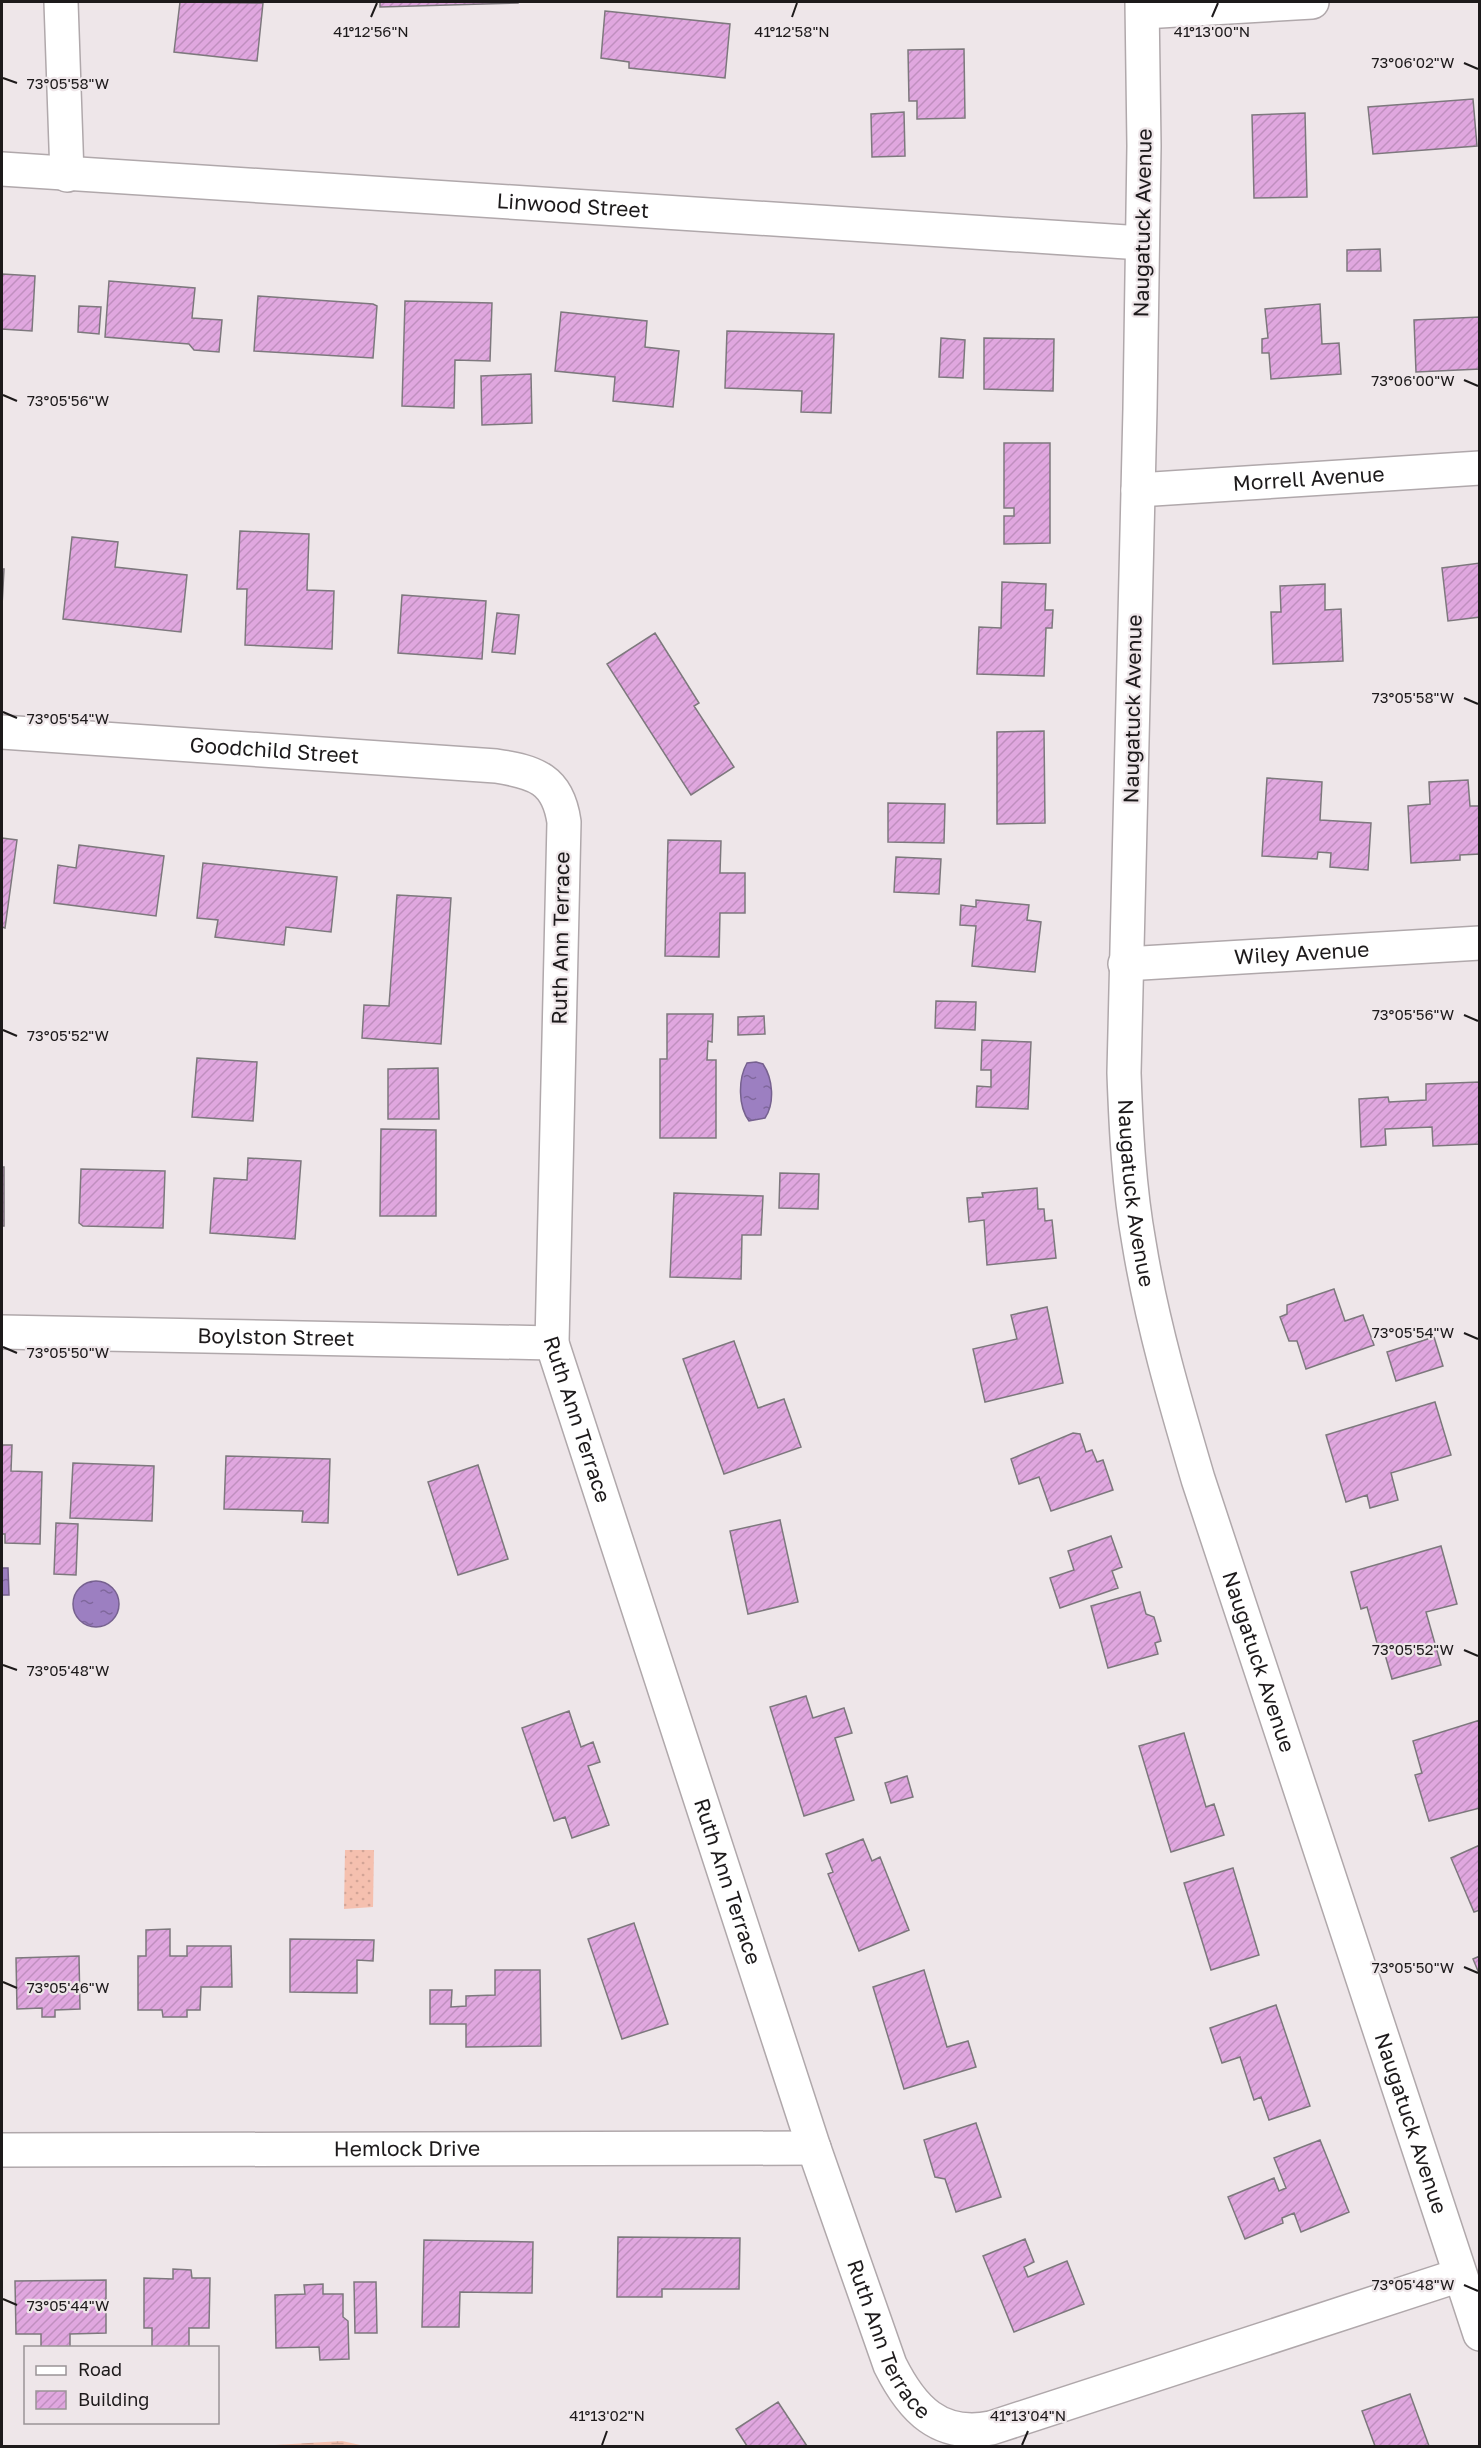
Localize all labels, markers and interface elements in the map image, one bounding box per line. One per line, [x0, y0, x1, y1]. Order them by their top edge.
text: 41°12'56"N [333, 22, 409, 40]
text: 41°12'58"N [754, 22, 830, 40]
text: 41°13'00"N [1174, 22, 1250, 40]
text: 73°06'02"W [1372, 53, 1454, 71]
text: 73°05'58"W [27, 74, 109, 92]
street label: Naugatuck Avenue [1127, 128, 1157, 318]
street label: Linwood Street [496, 187, 650, 223]
text: 73°06'00"W [1371, 371, 1455, 389]
text: 73°05'56"W [27, 391, 109, 409]
street label: Morrell Avenue [1232, 460, 1385, 496]
street label: Naugatuck Avenue [1117, 614, 1147, 804]
text: 73°05'58"W [1372, 688, 1454, 706]
text: 73°05'54"W [27, 709, 109, 727]
street label: Goodchild Street [189, 731, 360, 769]
street label: Ruth Ann Terrace [545, 851, 575, 1025]
street label: Wiley Avenue [1233, 936, 1370, 970]
text: 73°05'56"W [1372, 1005, 1454, 1023]
text: 73°05'52"W [27, 1026, 109, 1044]
street label: Naugatuck Avenue [1113, 1099, 1161, 1289]
street label: Boylston Street [197, 1322, 355, 1351]
text: 73°05'54"W [1372, 1323, 1454, 1341]
street label: Ruth Ann Terrace [539, 1333, 617, 1506]
text: 73°05'50"W [27, 1343, 109, 1361]
street label: Naugatuck Avenue [1217, 1568, 1301, 1755]
text: 73°05'52"W [1372, 1640, 1454, 1658]
text: 73°05'48"W [27, 1661, 109, 1679]
street label: Ruth Ann Terrace [689, 1795, 767, 1968]
text: 73°05'50"W [1372, 1958, 1454, 1976]
text: 73°05'46"W [27, 1978, 109, 1996]
street label: Naugatuck Avenue [1370, 2029, 1453, 2217]
street label: Hemlock Drive [334, 2135, 480, 2161]
street label: Ruth Ann Terrace [842, 2256, 936, 2424]
text: 73°05'48"W [1372, 2275, 1454, 2293]
text: 73°05'44"W [27, 2296, 109, 2314]
legend [24, 2346, 219, 2424]
text: Road [78, 2358, 122, 2380]
text: Building [78, 2388, 149, 2410]
text: 41°13'02"N [569, 2406, 645, 2424]
text: 41°13'04"N [990, 2406, 1066, 2424]

